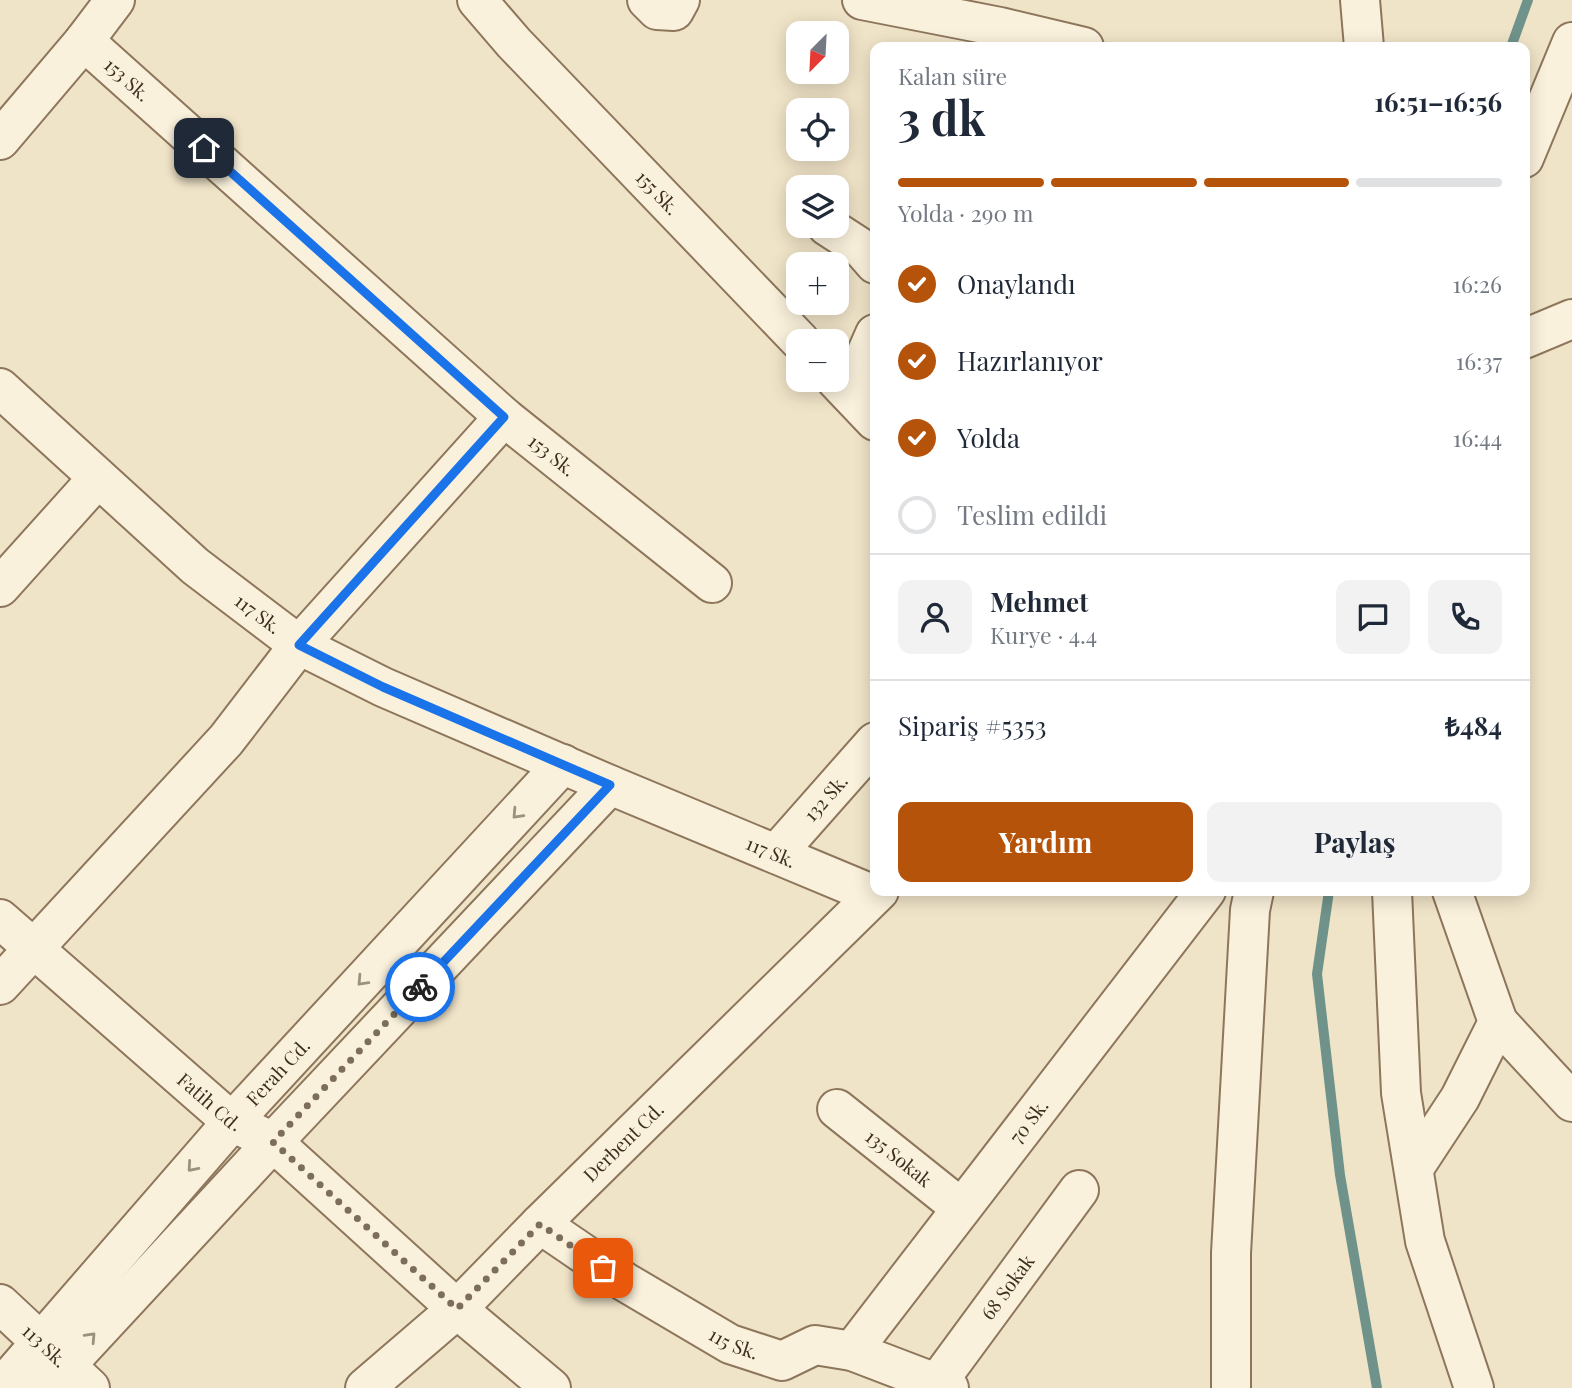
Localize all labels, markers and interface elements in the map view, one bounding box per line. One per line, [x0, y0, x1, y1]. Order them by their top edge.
north arrow [786, 21, 849, 84]
map controls [786, 21, 849, 392]
street label: 153 Sk. [99, 51, 156, 106]
text: Kalan süre [898, 60, 1007, 91]
text: 16:51–16:56 [1374, 84, 1502, 119]
text: 3 dk [898, 86, 985, 148]
button: locate [786, 98, 849, 161]
pin [174, 118, 234, 178]
icon: home [185, 129, 223, 167]
street label: 155 Sk. [631, 164, 686, 220]
button: layers [786, 175, 849, 238]
text: Yolda · 290 m [898, 197, 1034, 228]
button: + [786, 252, 849, 315]
icon: check [898, 265, 936, 303]
text: Onaylandı [957, 266, 1076, 301]
text: 16:26 [1453, 268, 1502, 299]
button: − [786, 329, 849, 392]
icon: check [898, 342, 936, 380]
text: Hazırlanıyor [957, 343, 1103, 378]
text: 16:37 [1456, 345, 1502, 376]
icon: check [898, 419, 936, 457]
text: Yolda [957, 420, 1020, 455]
text: 16:44 [1453, 422, 1502, 453]
street label: 153 Sk. [523, 428, 582, 481]
text: Teslim edildi [957, 497, 1107, 532]
button: person [898, 580, 972, 654]
button: chat [1336, 580, 1410, 654]
button: phone [1428, 580, 1502, 654]
text: Mehmet [990, 584, 1088, 619]
street label: 117 Sk. [230, 587, 287, 639]
text: Kurye · 4.4 [990, 619, 1097, 650]
text: Sipariş #5353 [898, 708, 1047, 743]
text: ₺484 [1445, 708, 1502, 743]
street label: 132 Sk. [797, 768, 853, 826]
button: Yardım [898, 802, 1193, 882]
button: Paylaş [1207, 802, 1502, 882]
one-way arrow [512, 806, 525, 819]
street label: 117 Sk. [742, 829, 800, 873]
courier [385, 952, 455, 1022]
icon: bike [401, 968, 439, 1006]
one-way arrow [358, 973, 370, 986]
street label: Ferah Cd. [240, 1032, 315, 1111]
street label: Fatih Cd. [172, 1066, 246, 1136]
street label: 70 Sk. [1003, 1093, 1053, 1148]
street label: Derbent Cd. [577, 1096, 669, 1187]
street label: 135 Sokak [861, 1123, 939, 1192]
one-way arrow [188, 1159, 200, 1172]
pin [573, 1238, 633, 1298]
street label: 68 Sokak [974, 1248, 1040, 1325]
icon: bag [584, 1249, 622, 1287]
street label: 113 Sk. [17, 1317, 73, 1372]
street label: 115 Sk. [704, 1320, 762, 1364]
one-way arrow [82, 1333, 95, 1346]

